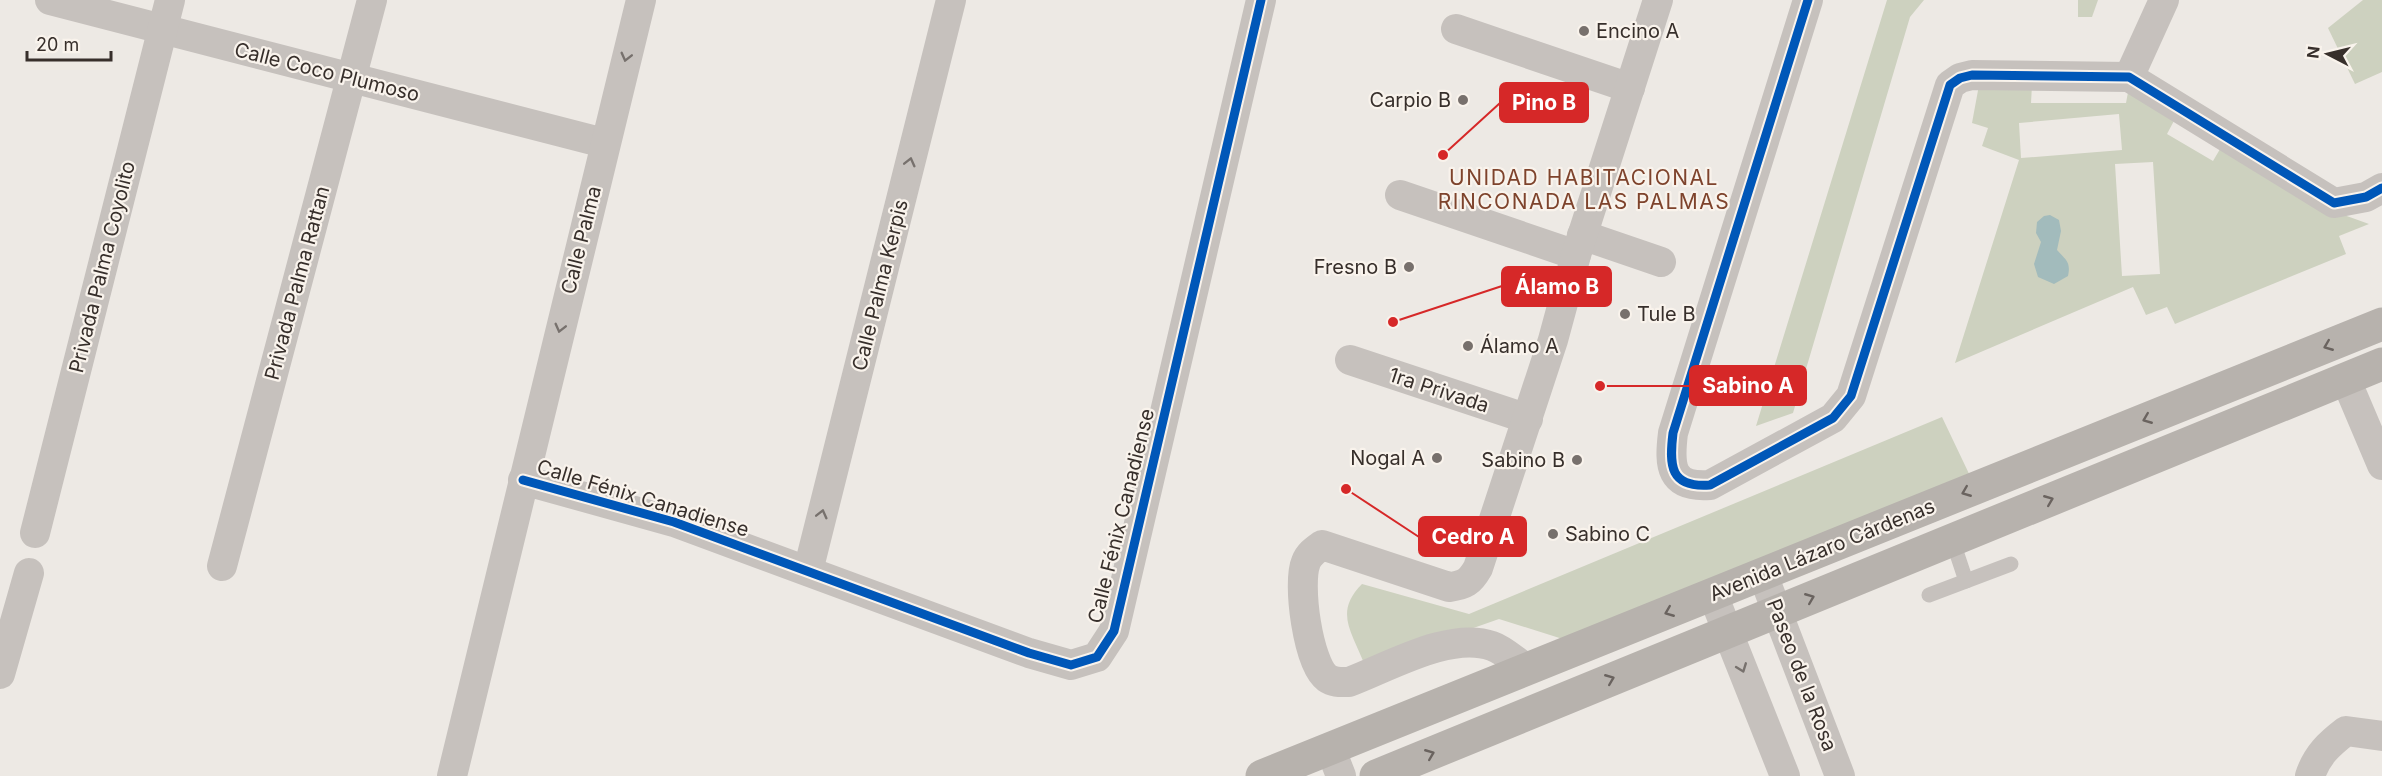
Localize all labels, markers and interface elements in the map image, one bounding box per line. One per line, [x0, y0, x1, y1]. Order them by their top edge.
place label: Encino A [1596, 19, 1680, 43]
scale bar [27, 24, 111, 62]
marker: Encino A [1577, 24, 1591, 38]
north arrow [2298, 24, 2358, 84]
text: 20 m [36, 34, 79, 55]
street label: Calle Coco Plumoso [232, 37, 422, 107]
text: N [2302, 45, 2324, 59]
one-way arrow [621, 52, 634, 62]
callout: Pino B [1500, 83, 1588, 122]
place label: Carpio B [1370, 88, 1451, 112]
text: Pino B [1512, 90, 1576, 115]
marker: Carpio B [1456, 93, 1470, 107]
one-way arrow [903, 157, 916, 167]
street label: Privada Palma Coyolito [64, 159, 140, 375]
district label: UNIDAD HABITACIONAL RINCONADA LAS PALMAS [1438, 165, 1730, 214]
street label: Privada Palma Rattan [260, 183, 334, 383]
street label: Calle Palma [556, 184, 606, 296]
street label: Calle Palma Kerpis [847, 197, 913, 373]
place label: Fresno B [1314, 255, 1397, 279]
marker: Fresno B [1402, 260, 1416, 274]
callout: Álamo B [1502, 267, 1611, 306]
text: Álamo B [1515, 273, 1599, 299]
place label: Tule B [1637, 302, 1695, 326]
marker: Tule B [1618, 307, 1632, 321]
one-way arrow [554, 322, 567, 332]
place label: Álamo A [1480, 333, 1559, 358]
marker: Álamo A [1461, 339, 1475, 353]
one-way arrow [2323, 339, 2334, 351]
street label: 1ra Privada [1386, 363, 1492, 417]
callout: Sabino A [1690, 366, 1806, 405]
text: Sabino A [1702, 373, 1794, 398]
street label: Calle Fénix Canadiense [1083, 406, 1159, 626]
one-way arrow [2142, 412, 2153, 424]
place label: Nogal A [1350, 446, 1425, 470]
place label: Sabino B [1481, 448, 1565, 472]
marker: Nogal A [1430, 451, 1444, 465]
marker: Sabino B [1570, 453, 1584, 467]
street label: Calle Fénix Canadiense [534, 454, 752, 542]
one-way arrow [1962, 485, 1973, 497]
street label: Avenida Lázaro Cárdenas [1706, 494, 1938, 606]
one-way arrow [2043, 495, 2054, 507]
one-way arrow [815, 509, 828, 519]
callout: Cedro A [1419, 517, 1526, 556]
place label: Sabino C [1565, 522, 1650, 546]
text: Cedro A [1432, 524, 1515, 549]
marker: Sabino C [1546, 527, 1560, 541]
one-way arrow [1804, 592, 1815, 605]
street label: Paseo de la Rosa [1762, 595, 1842, 755]
one-way arrow [1664, 605, 1675, 617]
one-way arrow [1735, 663, 1748, 673]
one-way arrow [1604, 674, 1615, 686]
one-way arrow [1424, 749, 1435, 761]

